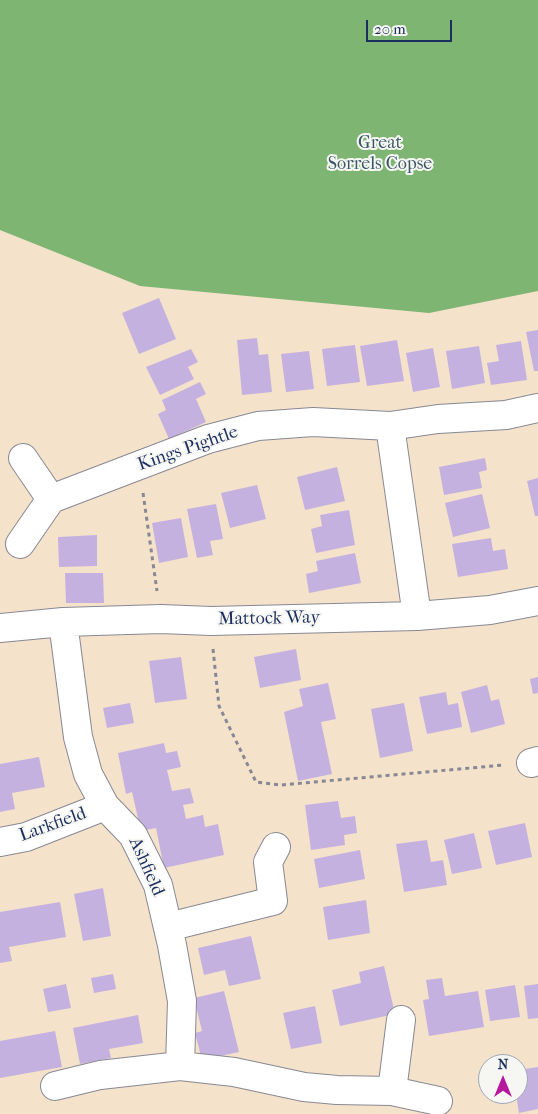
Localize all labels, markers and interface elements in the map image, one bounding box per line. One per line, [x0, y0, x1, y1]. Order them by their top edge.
scale bar [368, 10, 454, 42]
text: 20 m [374, 20, 406, 38]
park label: Great Sorrels Copse [328, 133, 432, 176]
street label: Kings Pightle [135, 422, 241, 476]
street label: Mattock Way [218, 607, 320, 631]
street label: Larkfield [17, 803, 89, 847]
street label: Ashfield [124, 834, 168, 900]
north arrow [478, 1054, 528, 1104]
text: N [498, 1056, 508, 1073]

